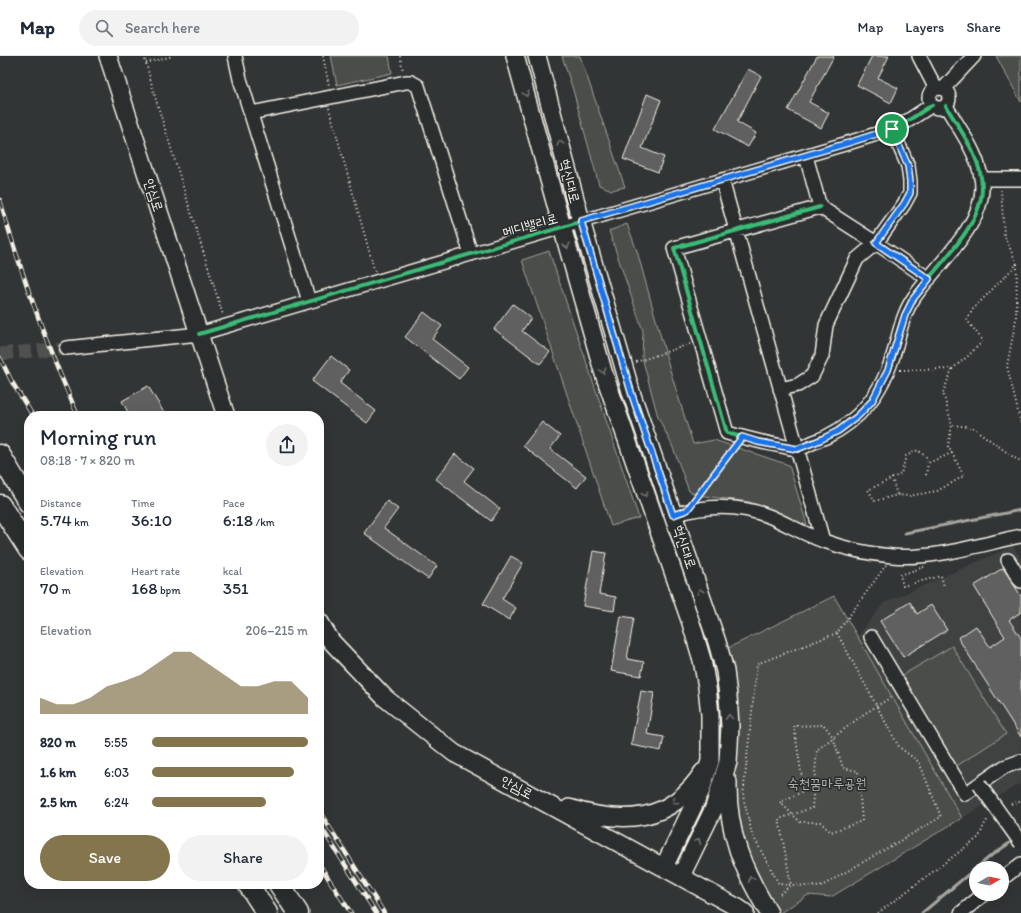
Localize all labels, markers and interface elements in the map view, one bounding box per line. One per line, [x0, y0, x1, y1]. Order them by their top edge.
search box [79, 10, 359, 46]
text: Map [20, 16, 55, 39]
icon: search [93, 17, 115, 39]
text: Search here [125, 19, 200, 37]
text: Map [858, 19, 883, 36]
text: Layers [905, 19, 944, 36]
text: Share [966, 19, 1001, 36]
one-way arrow [521, 90, 529, 97]
pin [875, 112, 909, 146]
icon: arrive [881, 118, 903, 140]
one-way arrow [557, 140, 565, 146]
street label: 혁신대로 [555, 157, 584, 205]
street label: 안심로 [140, 176, 167, 214]
street label: 메디밸리로 [501, 210, 560, 241]
one-way arrow [562, 242, 571, 249]
one-way arrow [598, 367, 607, 374]
text: Morning run [40, 424, 156, 451]
button: share [266, 424, 308, 466]
text: 08:18 · 7 × 820 m [40, 453, 135, 468]
one-way arrow [641, 490, 649, 497]
text: Distance [40, 497, 81, 510]
text: Time [131, 497, 155, 510]
text: Pace [223, 497, 245, 510]
text: 5.74 [40, 510, 72, 530]
text: 36:10 [131, 510, 172, 530]
text: 6:18 [223, 510, 253, 530]
text: km [72, 516, 89, 529]
text: /km [253, 516, 275, 529]
street label: 혁신대로 [669, 523, 700, 571]
text: Elevation [40, 565, 84, 578]
text: Heart rate [131, 565, 180, 578]
text: kcal [223, 565, 242, 578]
text: 70 [40, 578, 59, 598]
text: 168 [131, 578, 158, 598]
text: 351 [223, 578, 249, 598]
text: m [59, 584, 71, 597]
text: bpm [158, 584, 180, 597]
one-way arrow [696, 588, 704, 595]
text: Elevation [40, 623, 92, 638]
text: 206–215 m [245, 623, 308, 638]
one-way arrow [725, 714, 734, 720]
text: 820 m [40, 735, 76, 750]
text: 5:55 [104, 735, 128, 750]
text: 1.6 km [40, 765, 76, 780]
text: 6:03 [104, 765, 129, 780]
street label: 안심로 [498, 772, 536, 803]
park label: 숙천꿈마루공원 [788, 775, 866, 792]
text: 2.5 km [40, 795, 77, 810]
text: 6:24 [104, 795, 129, 810]
one-way arrow [673, 796, 680, 803]
button: Save [40, 835, 170, 881]
button: Share [178, 835, 308, 881]
one-way arrow [693, 838, 701, 845]
north arrow [969, 861, 1009, 901]
map controls [969, 861, 1009, 901]
one-way arrow [748, 875, 755, 883]

